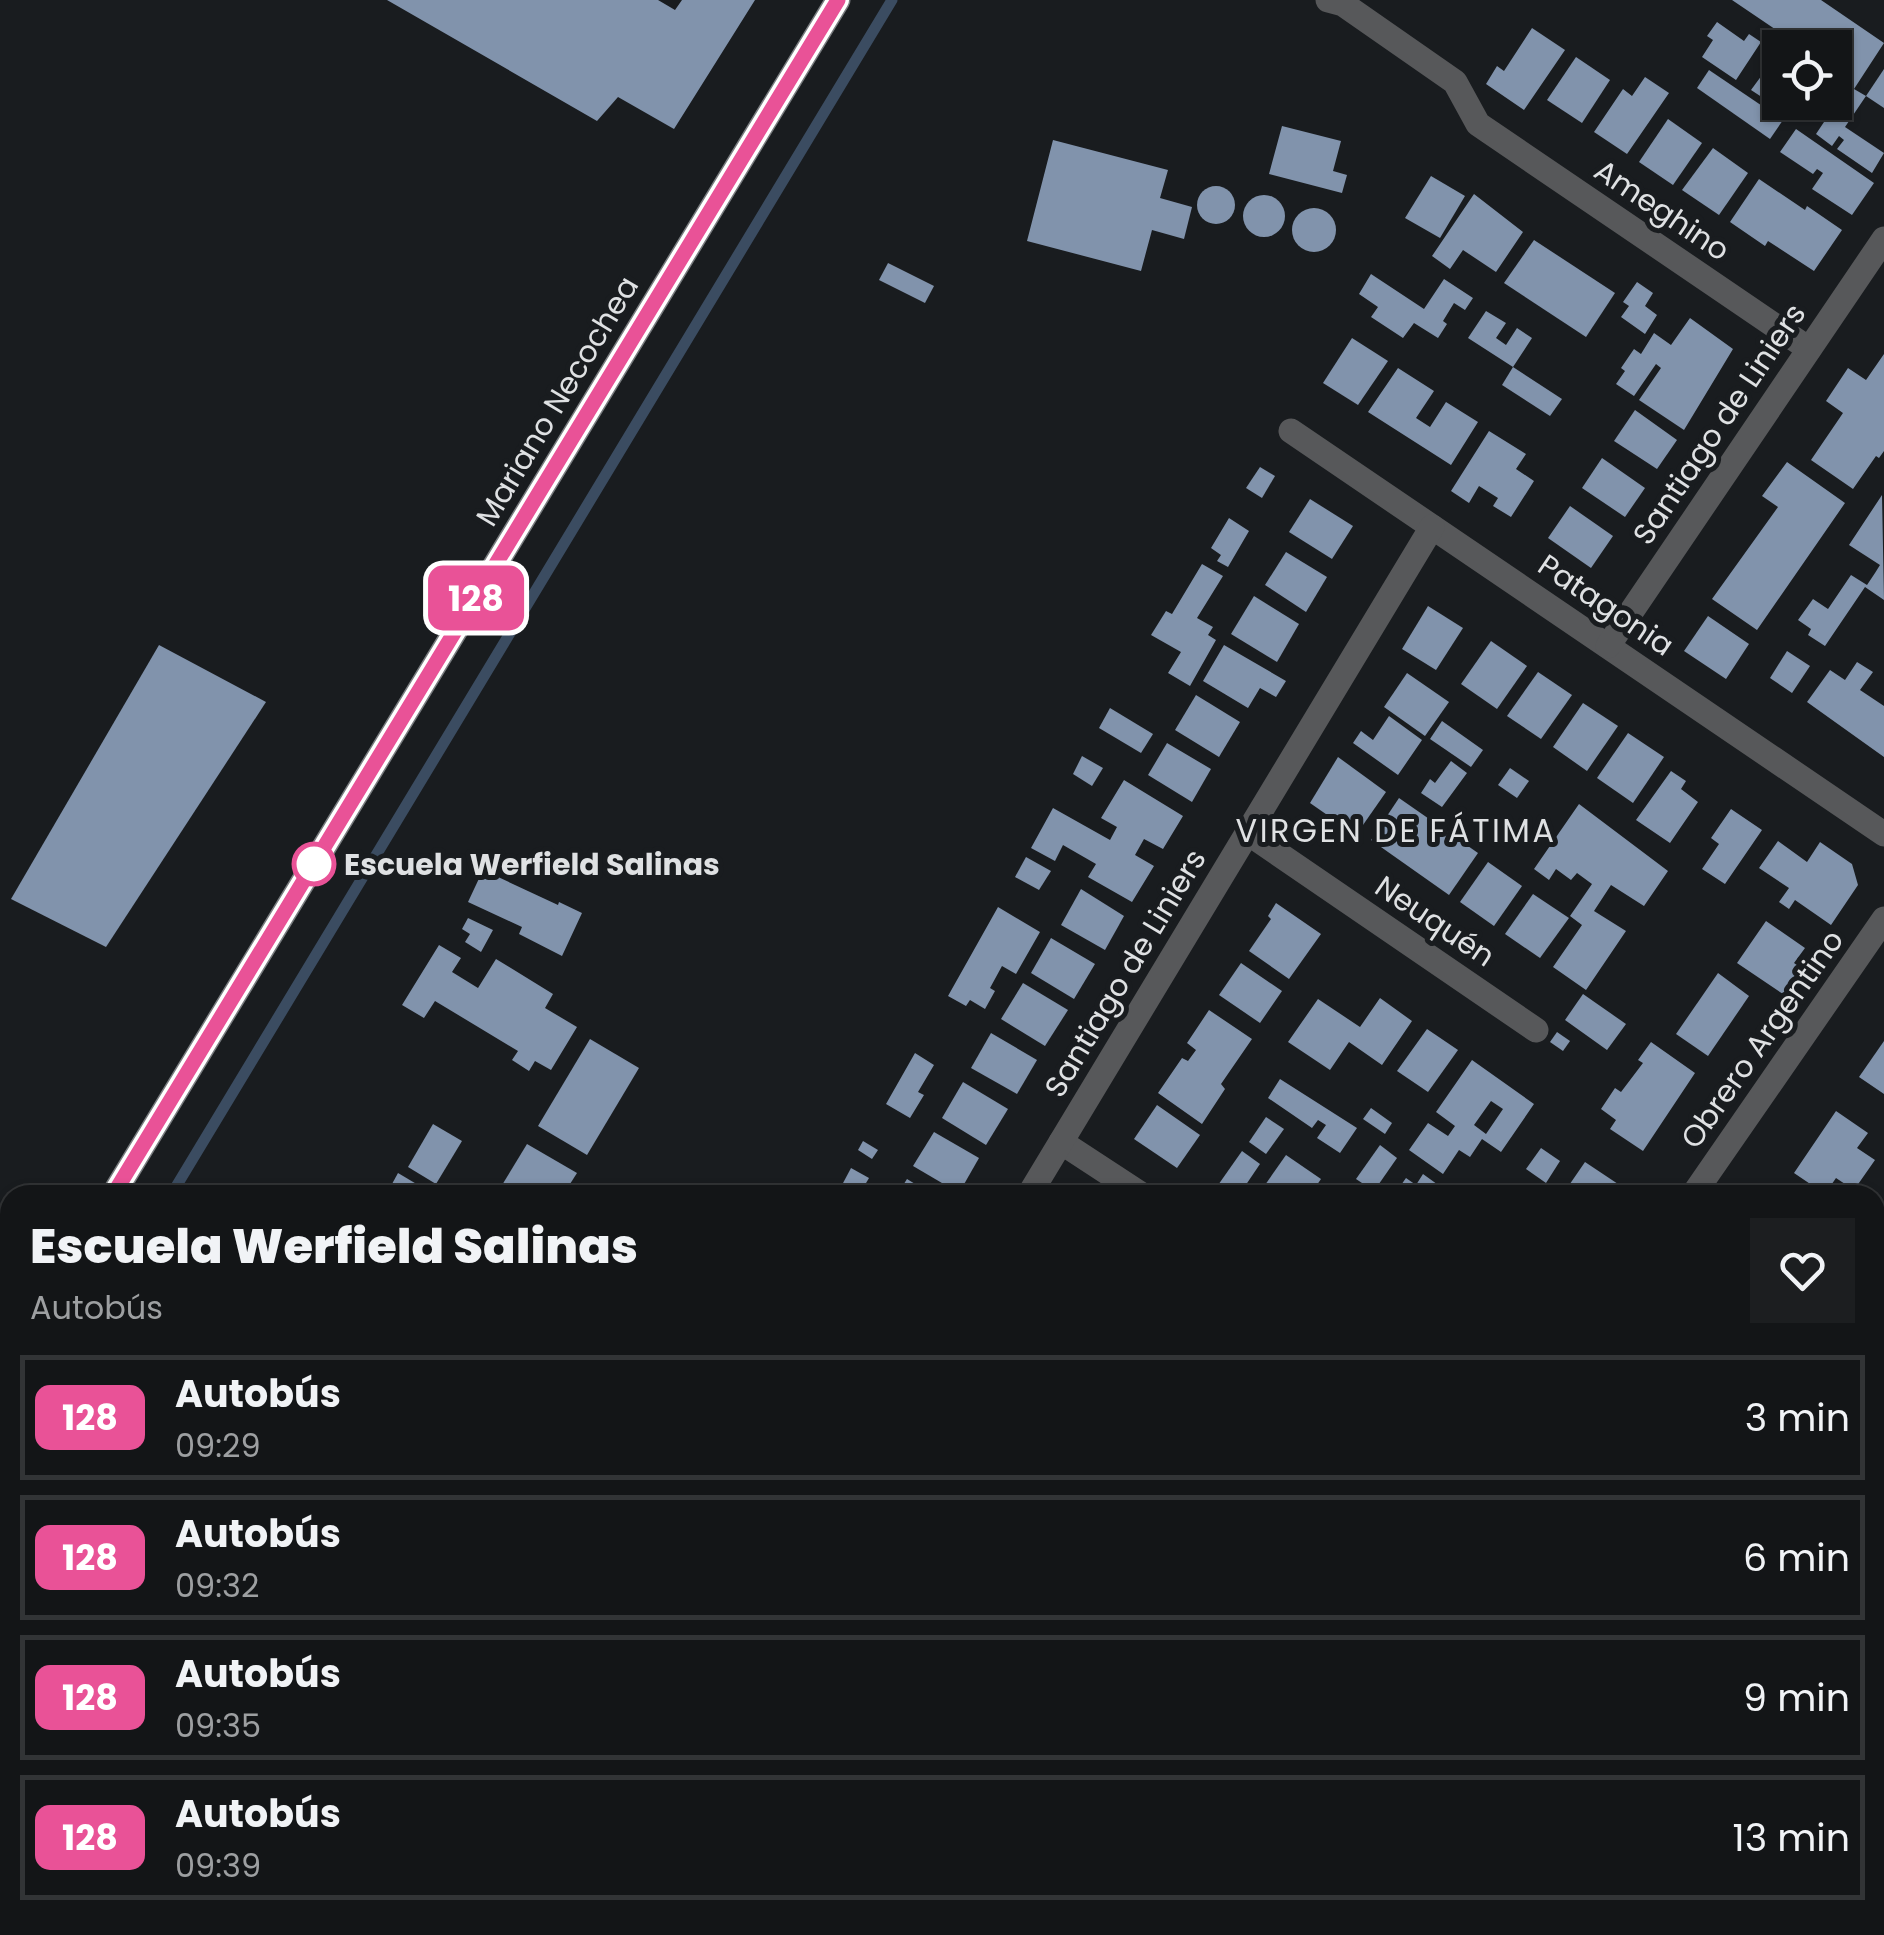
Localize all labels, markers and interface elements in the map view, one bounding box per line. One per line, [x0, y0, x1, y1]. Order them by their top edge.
map controls [1762, 30, 1852, 120]
button: locate [1762, 30, 1852, 120]
street label: Ameghino [1586, 149, 1738, 271]
street label: Mariano Necochea [465, 268, 649, 534]
street label: Santiago de Liniers [1622, 295, 1816, 553]
street label: Patagonia [1530, 544, 1682, 666]
line badge: 128 [418, 566, 534, 630]
text: 128 [448, 574, 504, 623]
district label: VIRGEN DE FÁTIMA [1236, 808, 1556, 853]
street label: Santiago de Liniers [1034, 841, 1216, 1105]
marker: Escuela Werfield Salinas [293, 843, 335, 885]
place label: Escuela Werfield Salinas [344, 843, 720, 886]
street label: Neuquén [1367, 865, 1503, 977]
street label: Obrero Argentino [1670, 921, 1854, 1157]
text: Escuela Werfield Salinas [30, 1213, 638, 1280]
button: heart [1750, 1218, 1855, 1323]
text: Autobús [30, 1285, 163, 1330]
text: Autobús [175, 1367, 341, 1420]
text: 3 min [1745, 1391, 1850, 1444]
text: 128 [62, 1393, 118, 1442]
text: 09:29 [175, 1423, 261, 1468]
text: Autobús [175, 1507, 341, 1560]
text: 6 min [1743, 1531, 1850, 1584]
text: 128 [62, 1533, 118, 1582]
text: 09:32 [175, 1563, 259, 1608]
text: Autobús [175, 1647, 341, 1700]
text: 9 min [1743, 1671, 1850, 1724]
text: 128 [62, 1673, 118, 1722]
text: 09:35 [175, 1703, 261, 1748]
text: Autobús [175, 1787, 341, 1840]
text: 13 min [1733, 1811, 1850, 1864]
text: 128 [62, 1813, 118, 1862]
text: 09:39 [175, 1843, 261, 1888]

